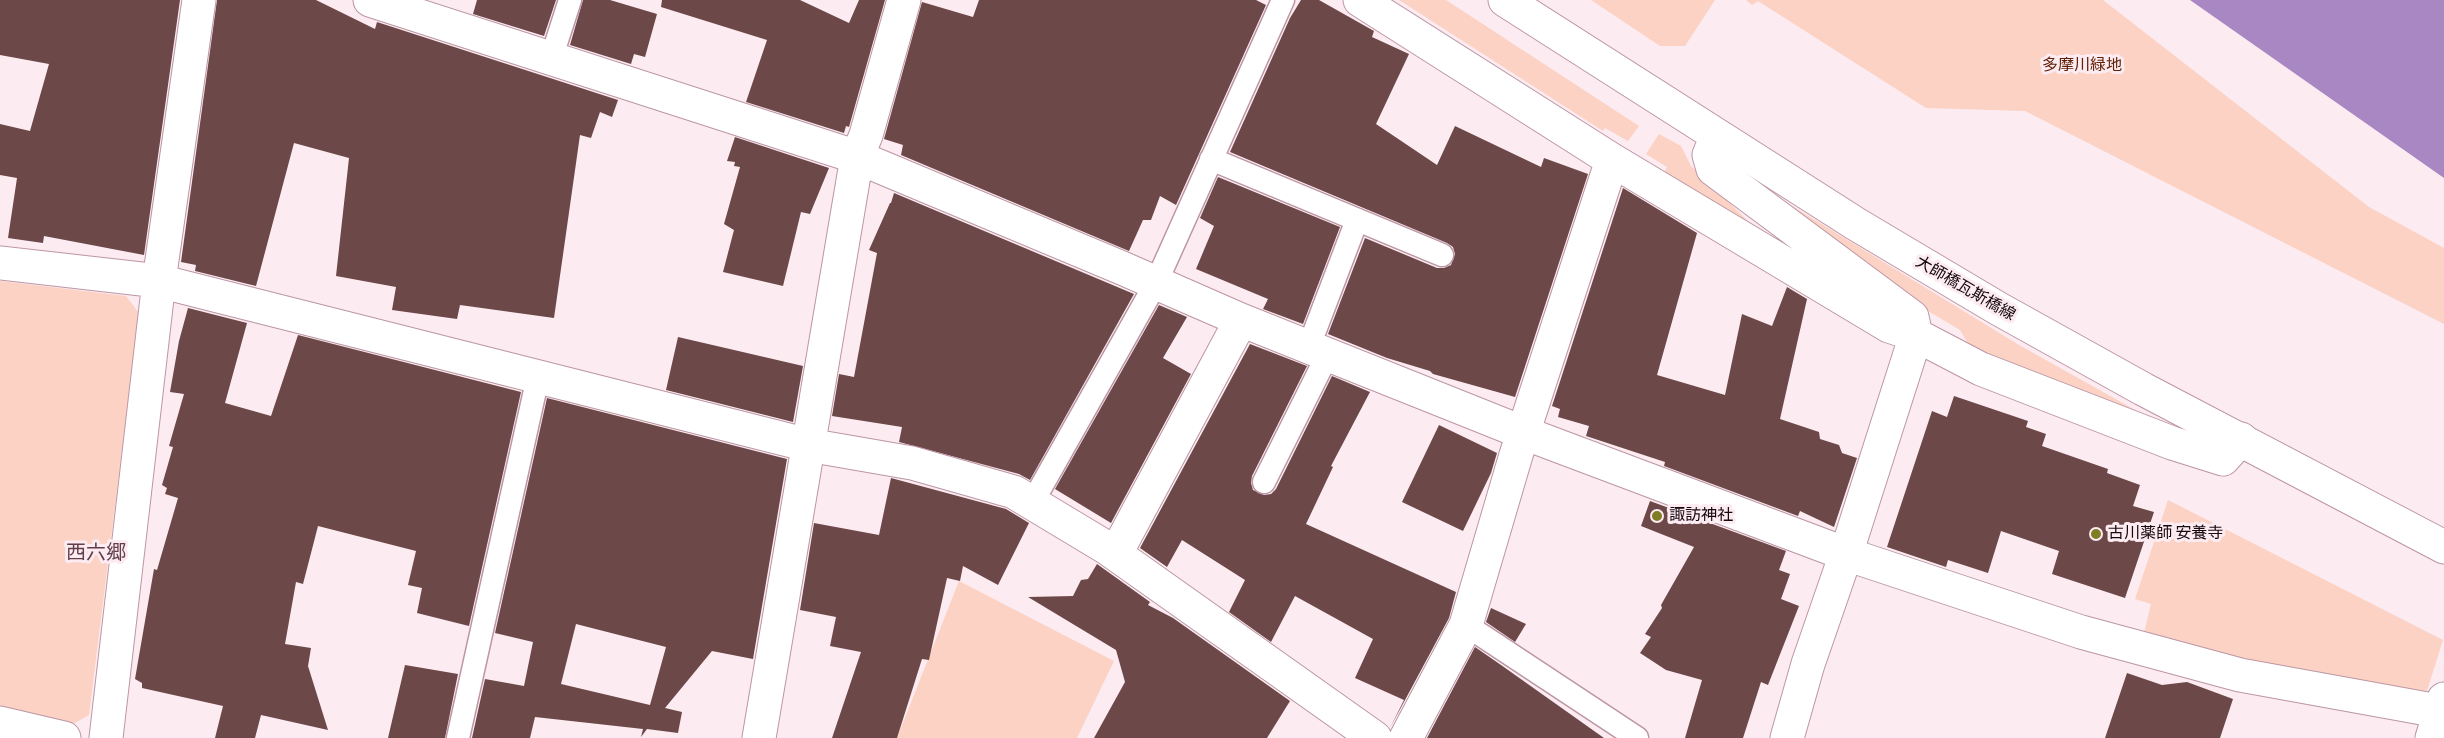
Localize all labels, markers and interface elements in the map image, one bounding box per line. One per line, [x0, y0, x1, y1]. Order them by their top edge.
park label: 多摩川緑地 [2042, 56, 2122, 76]
street label: 大師橋瓦斯橋線 [1912, 253, 2018, 325]
place label: 諏訪神社 [1669, 506, 1733, 526]
marker: 諏訪神社 [1650, 509, 1664, 523]
place label: 古川薬師 安養寺 [2108, 524, 2224, 544]
marker: 古川薬師 安養寺 [2089, 527, 2103, 541]
district label: 西六郷 [66, 542, 126, 566]

